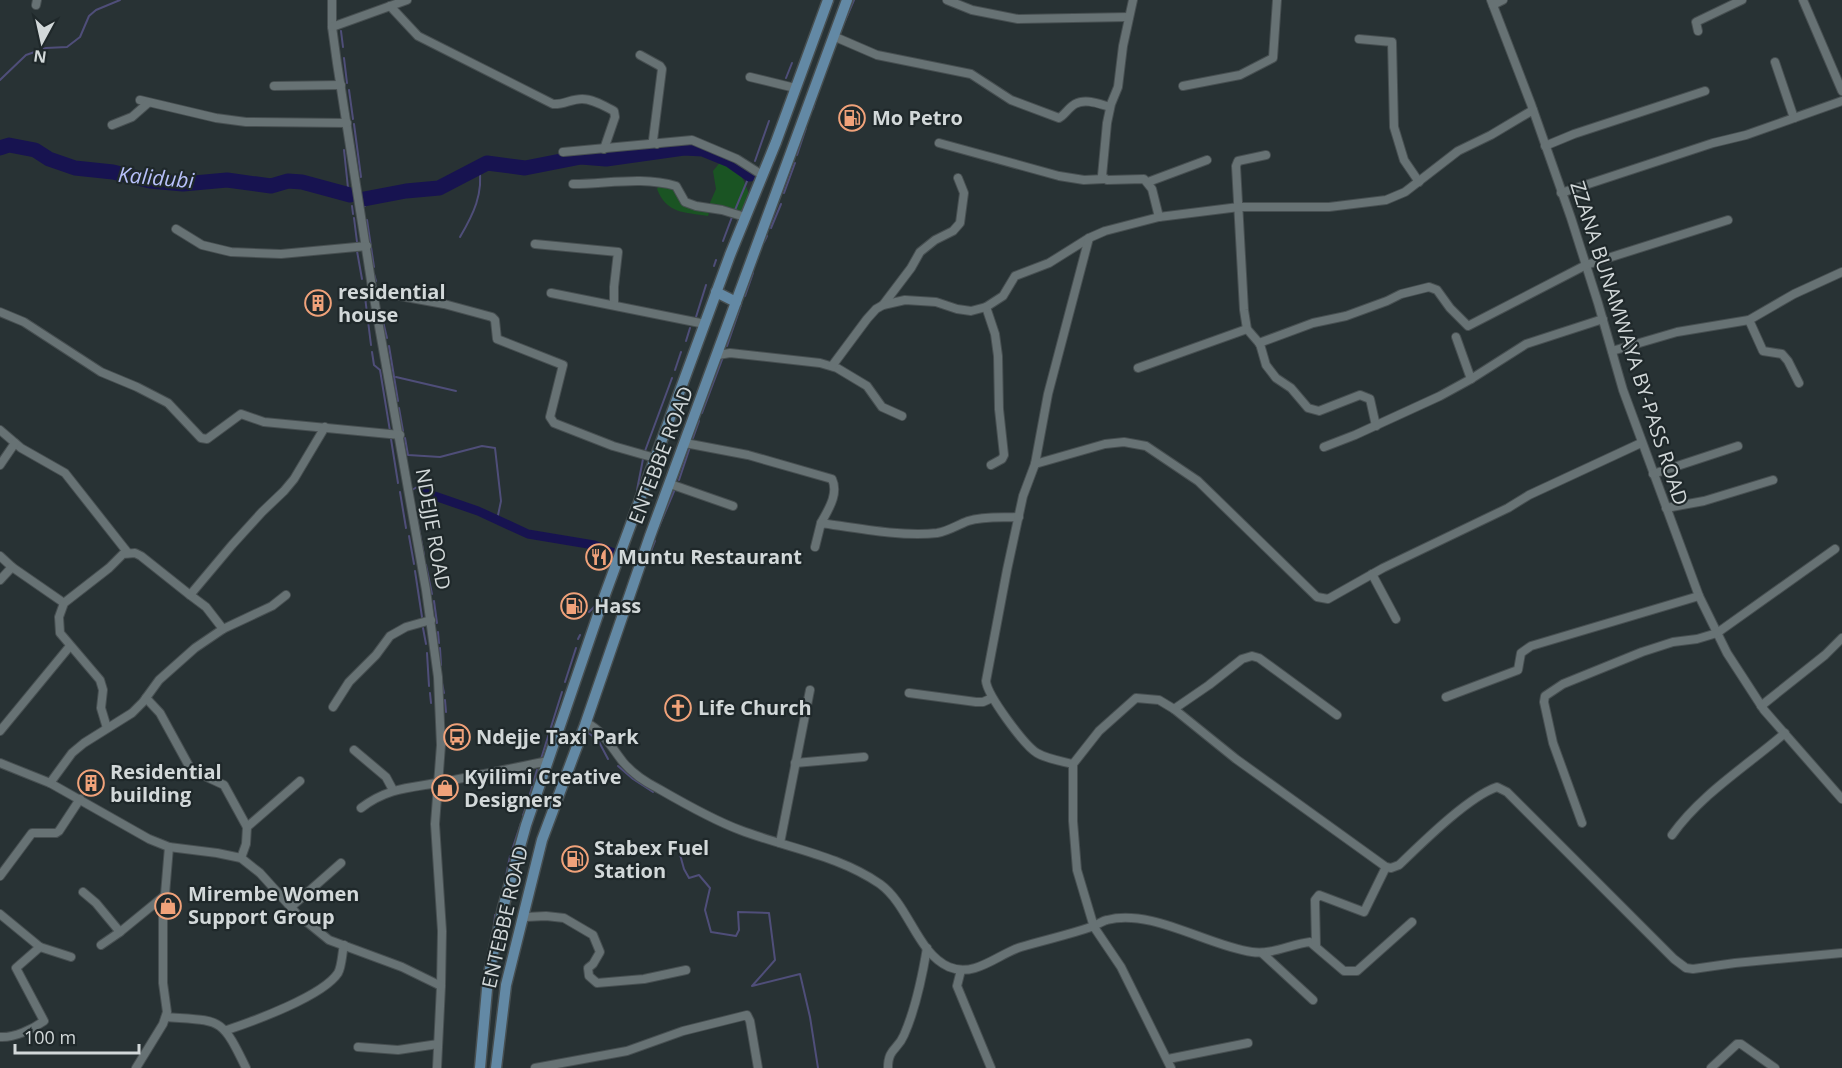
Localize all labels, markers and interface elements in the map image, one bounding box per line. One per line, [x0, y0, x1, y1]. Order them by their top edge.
north arrow [12, 12, 72, 72]
text: N [32, 45, 48, 69]
fuel station icon: Mo Petro [837, 103, 867, 133]
place label: Mo Petro [872, 104, 963, 131]
water label: Kalidubi [117, 160, 196, 194]
street label: ZZANA BUNAMWAYA BY-PASS ROAD [1564, 177, 1695, 508]
place label: residential house [338, 278, 446, 328]
building icon: residential house [303, 288, 333, 318]
street label: ENTEBBE ROAD [622, 382, 699, 528]
street label: NDEJJE ROAD [410, 466, 457, 592]
restaurant icon: Muntu Restaurant [584, 542, 614, 572]
place label: Muntu Restaurant [618, 543, 802, 570]
fuel station icon: Hass [559, 591, 589, 621]
place label: Hass [594, 592, 641, 619]
church icon: Life Church [663, 693, 693, 723]
place label: Life Church [698, 694, 812, 721]
bus stop icon: Ndejje Taxi Park [442, 722, 472, 752]
place label: Ndejje Taxi Park [476, 723, 639, 750]
place label: Residential building [110, 758, 222, 808]
place label: Kyilimi Creative Designers [464, 763, 622, 813]
building icon: Residential building [76, 768, 106, 798]
shop icon: Kyilimi Creative Designers [430, 773, 460, 803]
place label: Stabex Fuel Station [594, 834, 709, 884]
street label: ENTEBBE ROAD [475, 843, 534, 991]
fuel station icon: Stabex Fuel Station [560, 844, 590, 874]
place label: Mirembe Women Support Group [188, 880, 359, 930]
shop icon: Mirembe Women Support Group [153, 891, 183, 921]
scale bar [15, 1017, 140, 1055]
text: 100 m [24, 1025, 76, 1049]

